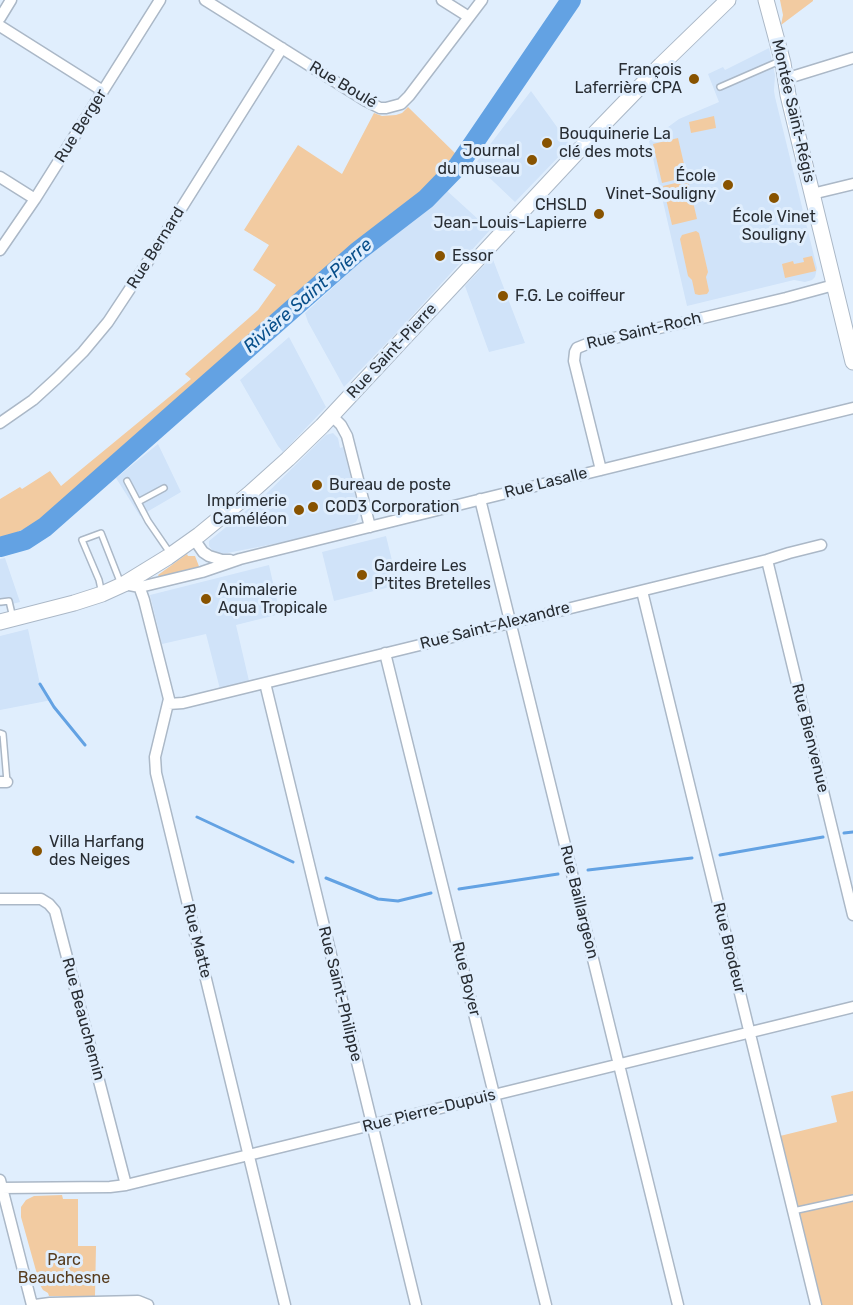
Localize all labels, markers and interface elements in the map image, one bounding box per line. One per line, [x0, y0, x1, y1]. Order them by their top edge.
street label: Montée Saint-Régis [767, 37, 819, 185]
street label: Rue Boulé [306, 57, 380, 113]
place label: François Laferrière CPA [574, 60, 682, 98]
marker: François Laferrière CPA [687, 72, 701, 86]
street label: Rue Berger [51, 86, 111, 166]
place label: Bouquinerie La clé des mots [559, 124, 671, 162]
marker: Bouquinerie La clé des mots [540, 136, 554, 150]
place label: Journal du museau [437, 141, 520, 179]
marker: Journal du museau [525, 153, 539, 167]
place label: École Vinet-Souligny [605, 166, 716, 204]
marker: École Vinet-Souligny [721, 178, 735, 192]
marker: École Vinet Souligny [767, 191, 781, 205]
place label: CHSLD Jean-Louis-Lapierre [433, 195, 587, 233]
street label: Rue Bernard [123, 204, 189, 292]
marker: CHSLD Jean-Louis-Lapierre [592, 207, 606, 221]
place label: École Vinet Souligny [732, 207, 816, 245]
water label: Rivière Saint-Pierre [239, 234, 377, 358]
place label: Essor [452, 246, 493, 266]
marker: Essor [433, 249, 447, 263]
place label: F.G. Le coiffeur [515, 286, 625, 306]
marker: F.G. Le coiffeur [496, 289, 510, 303]
street label: Rue Saint-Pierre [343, 299, 441, 403]
street label: Rue Saint-Roch [585, 308, 703, 354]
street label: Rue Lasalle [503, 463, 589, 503]
place label: Bureau de poste [329, 475, 451, 495]
marker: Bureau de poste [310, 478, 324, 492]
place label: Imprimerie Caméléon [207, 491, 287, 529]
place label: COD3 Corporation [325, 497, 459, 517]
marker: COD3 Corporation [306, 500, 320, 514]
marker: Imprimerie Caméléon [292, 503, 306, 517]
place label: Gardeire Les P'tites Bretelles [374, 556, 491, 594]
marker: Gardeire Les P'tites Bretelles [355, 568, 369, 582]
place label: Animalerie Aqua Tropicale [218, 580, 328, 618]
marker: Animalerie Aqua Tropicale [199, 592, 213, 606]
street label: Rue Saint-Alexandre [418, 598, 572, 654]
street label: Rue Bienvenue [787, 681, 833, 795]
place label: Villa Harfang des Neiges [49, 832, 144, 870]
street label: Rue Baillargeon [556, 843, 602, 961]
marker: Villa Harfang des Neiges [30, 844, 44, 858]
street label: Rue Brodeur [708, 901, 750, 995]
street label: Rue Matte [179, 902, 215, 980]
street label: Rue Saint-Philippe [314, 924, 366, 1064]
street label: Rue Boyer [447, 940, 485, 1018]
street label: Rue Beauchemin [57, 955, 109, 1083]
street label: Rue Pierre-Dupuis [360, 1085, 498, 1137]
park label: Parc Beauchesne [18, 1250, 110, 1288]

